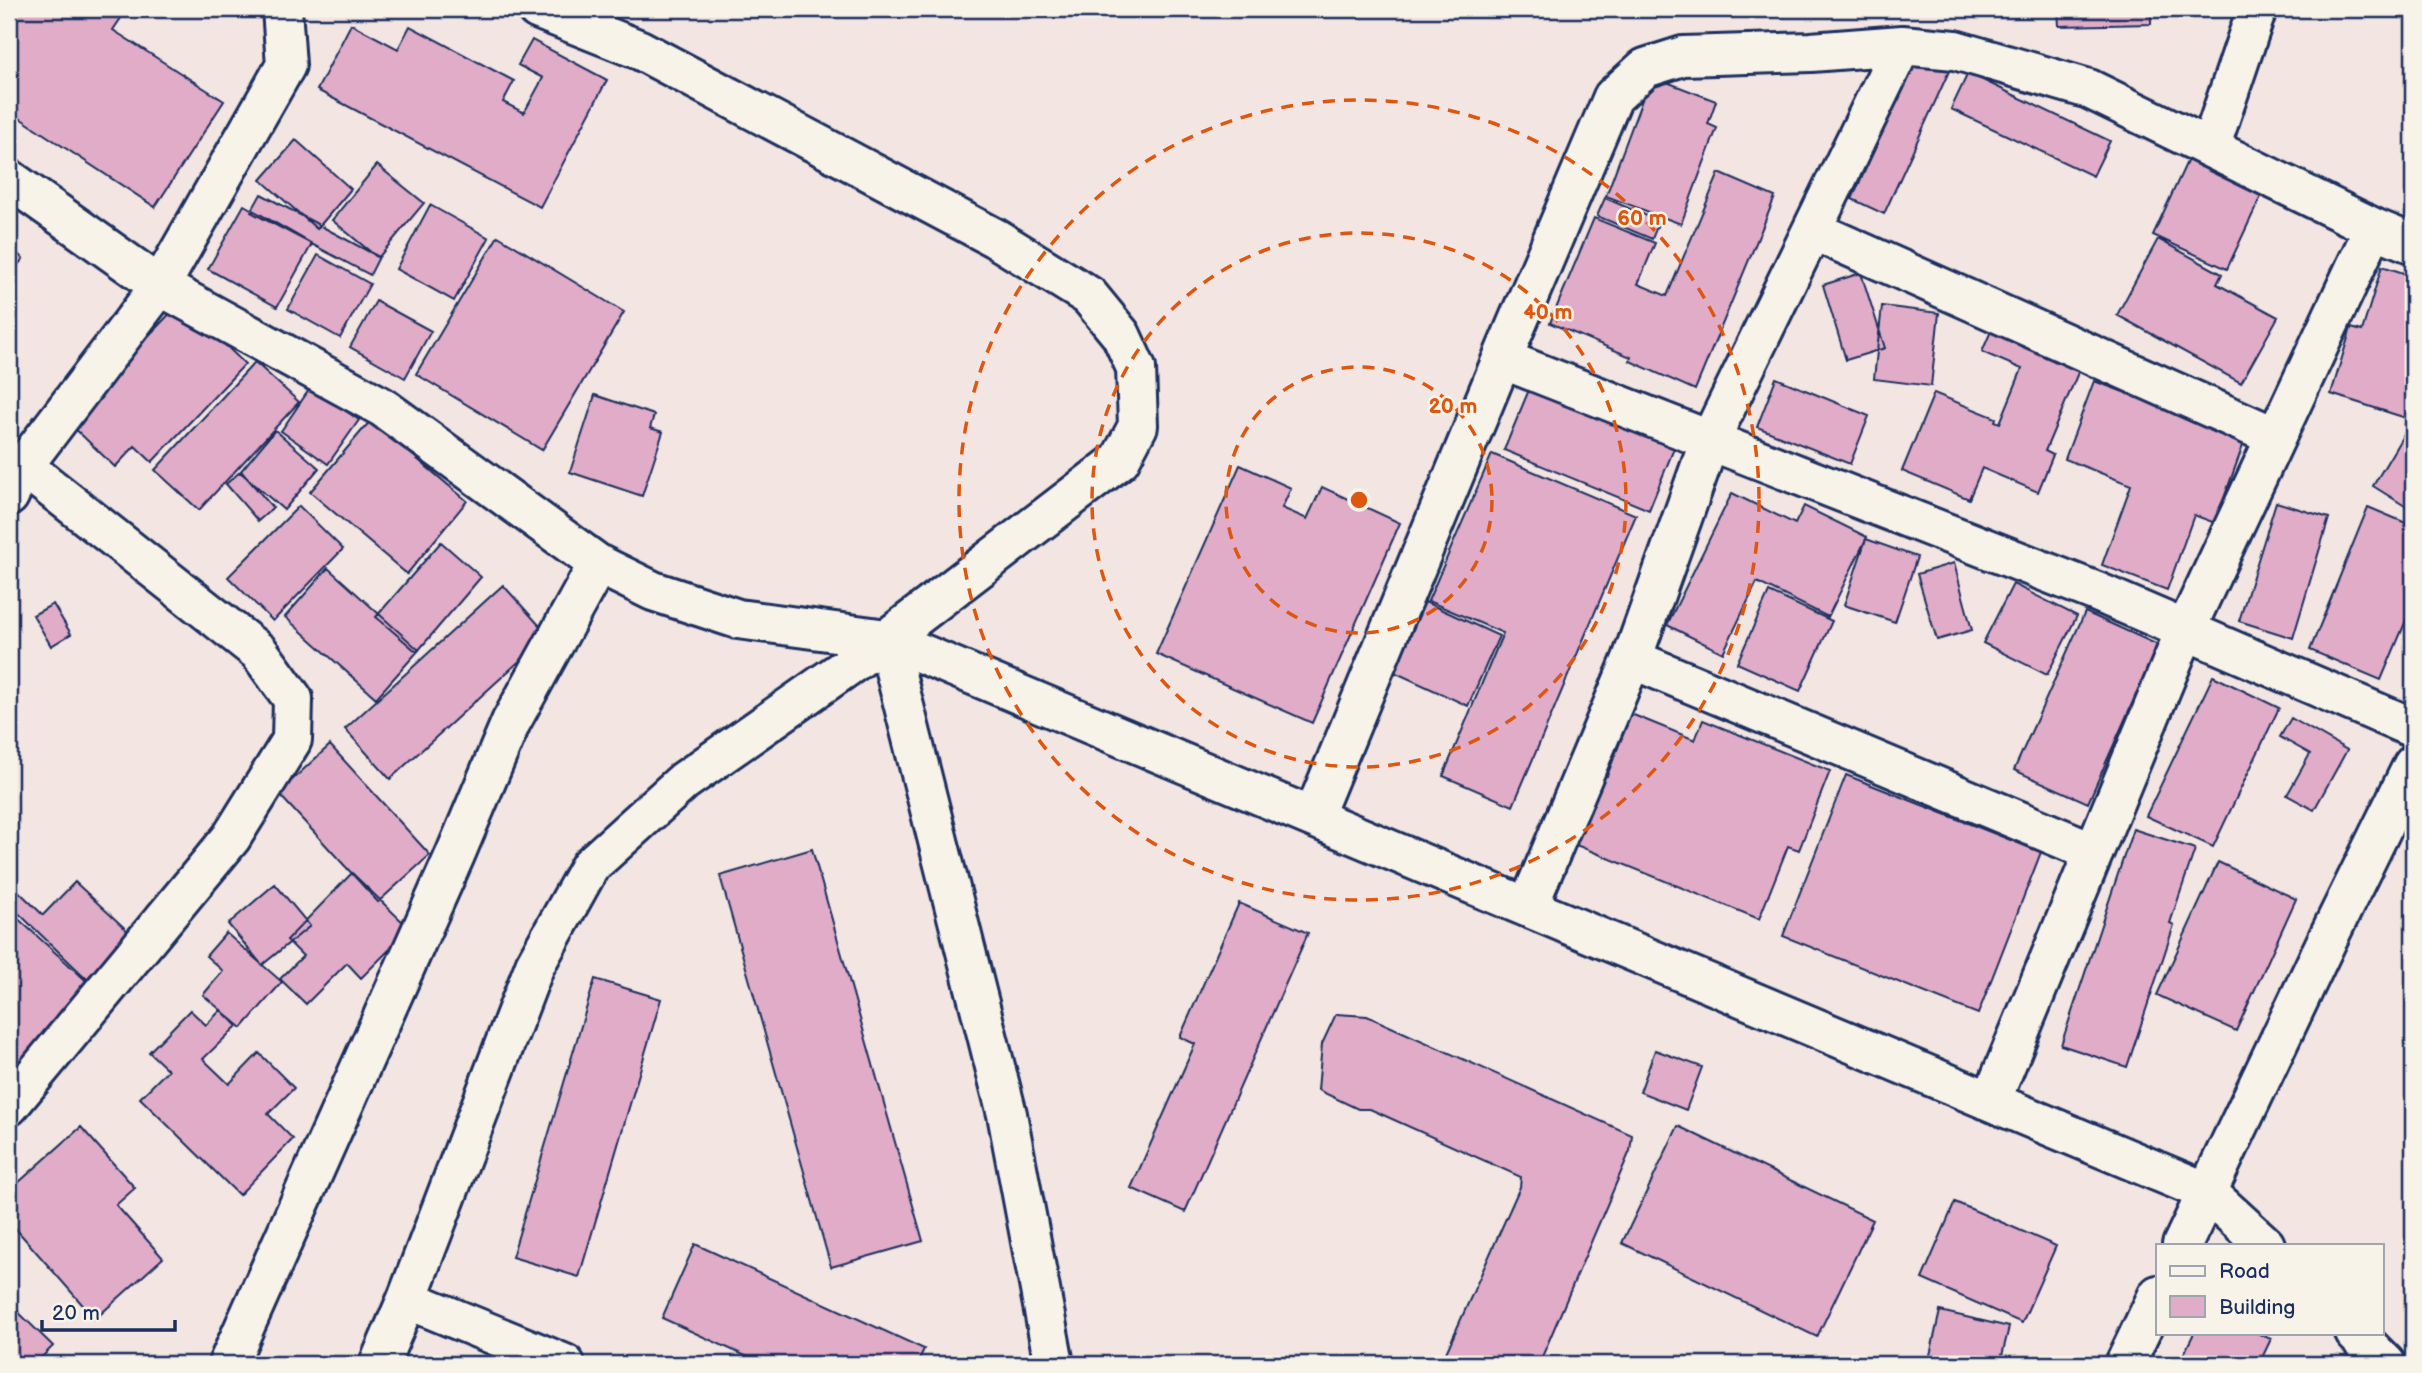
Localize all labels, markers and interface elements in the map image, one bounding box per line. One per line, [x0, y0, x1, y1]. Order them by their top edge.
text: 60 m [1617, 206, 1667, 231]
text: 40 m [1523, 300, 1573, 325]
text: 20 m [1429, 394, 1477, 419]
centre of rings [1347, 488, 1371, 512]
legend [2156, 1244, 2384, 1334]
text: Road [2219, 1259, 2270, 1284]
scale bar [42, 1289, 175, 1333]
text: Building [2219, 1295, 2295, 1320]
text: 20 m [52, 1301, 100, 1326]

